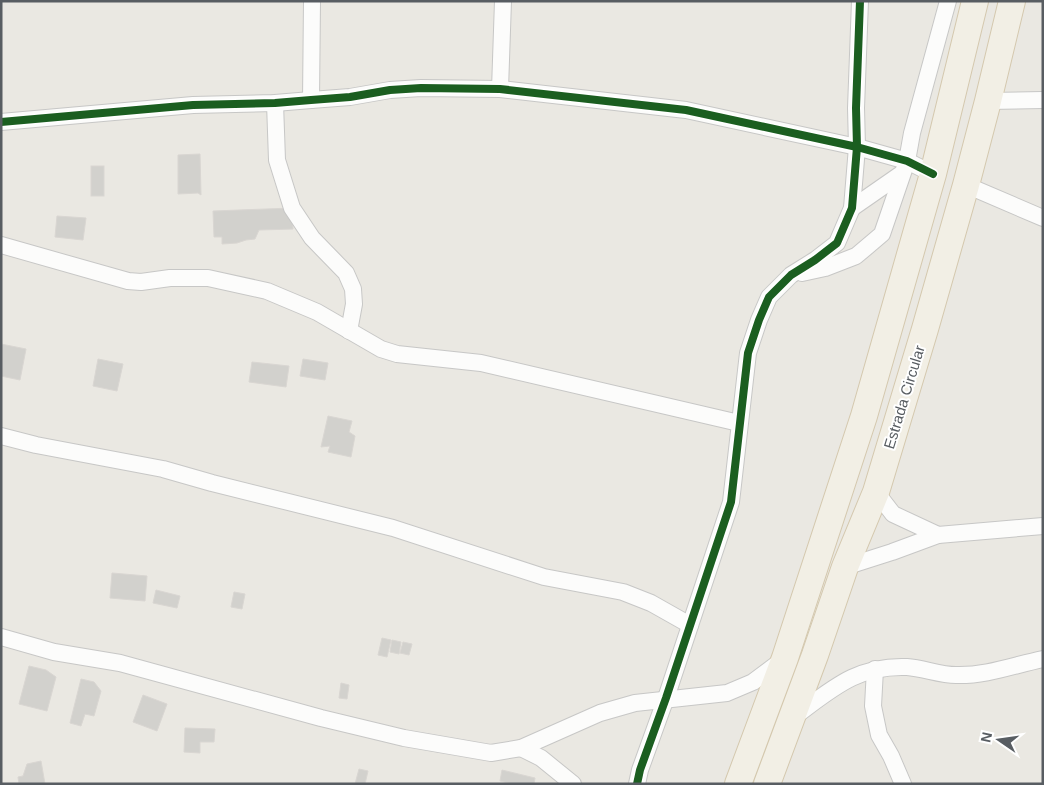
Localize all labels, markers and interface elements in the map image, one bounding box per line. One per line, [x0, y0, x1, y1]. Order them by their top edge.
street label: Estrada Circular [880, 343, 928, 451]
north arrow [974, 715, 1024, 765]
text: N [977, 730, 995, 744]

